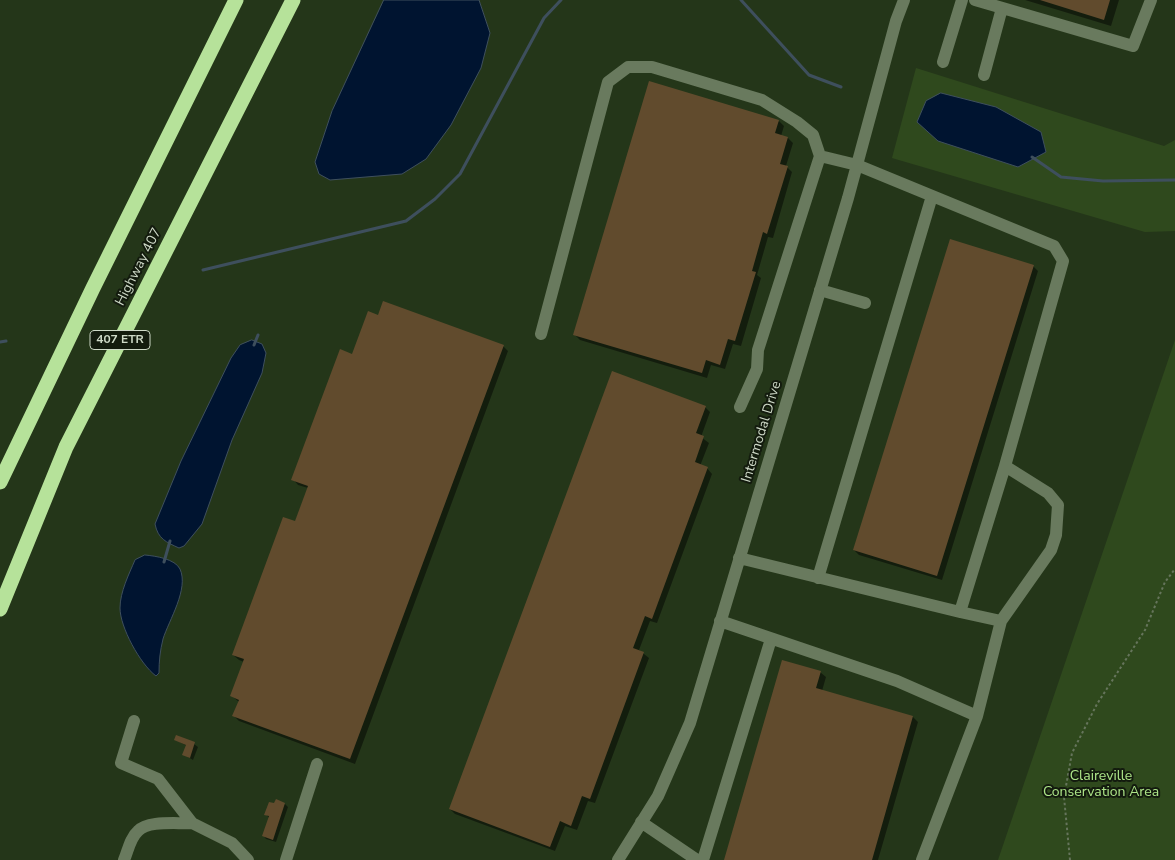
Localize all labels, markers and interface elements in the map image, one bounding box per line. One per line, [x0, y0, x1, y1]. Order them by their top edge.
street label: Highway 407 [112, 225, 166, 309]
road number: 407 ETR [90, 330, 150, 350]
street label: Intermodal Drive [739, 379, 785, 485]
park label: Claireville Conservation Area [1043, 769, 1159, 802]

